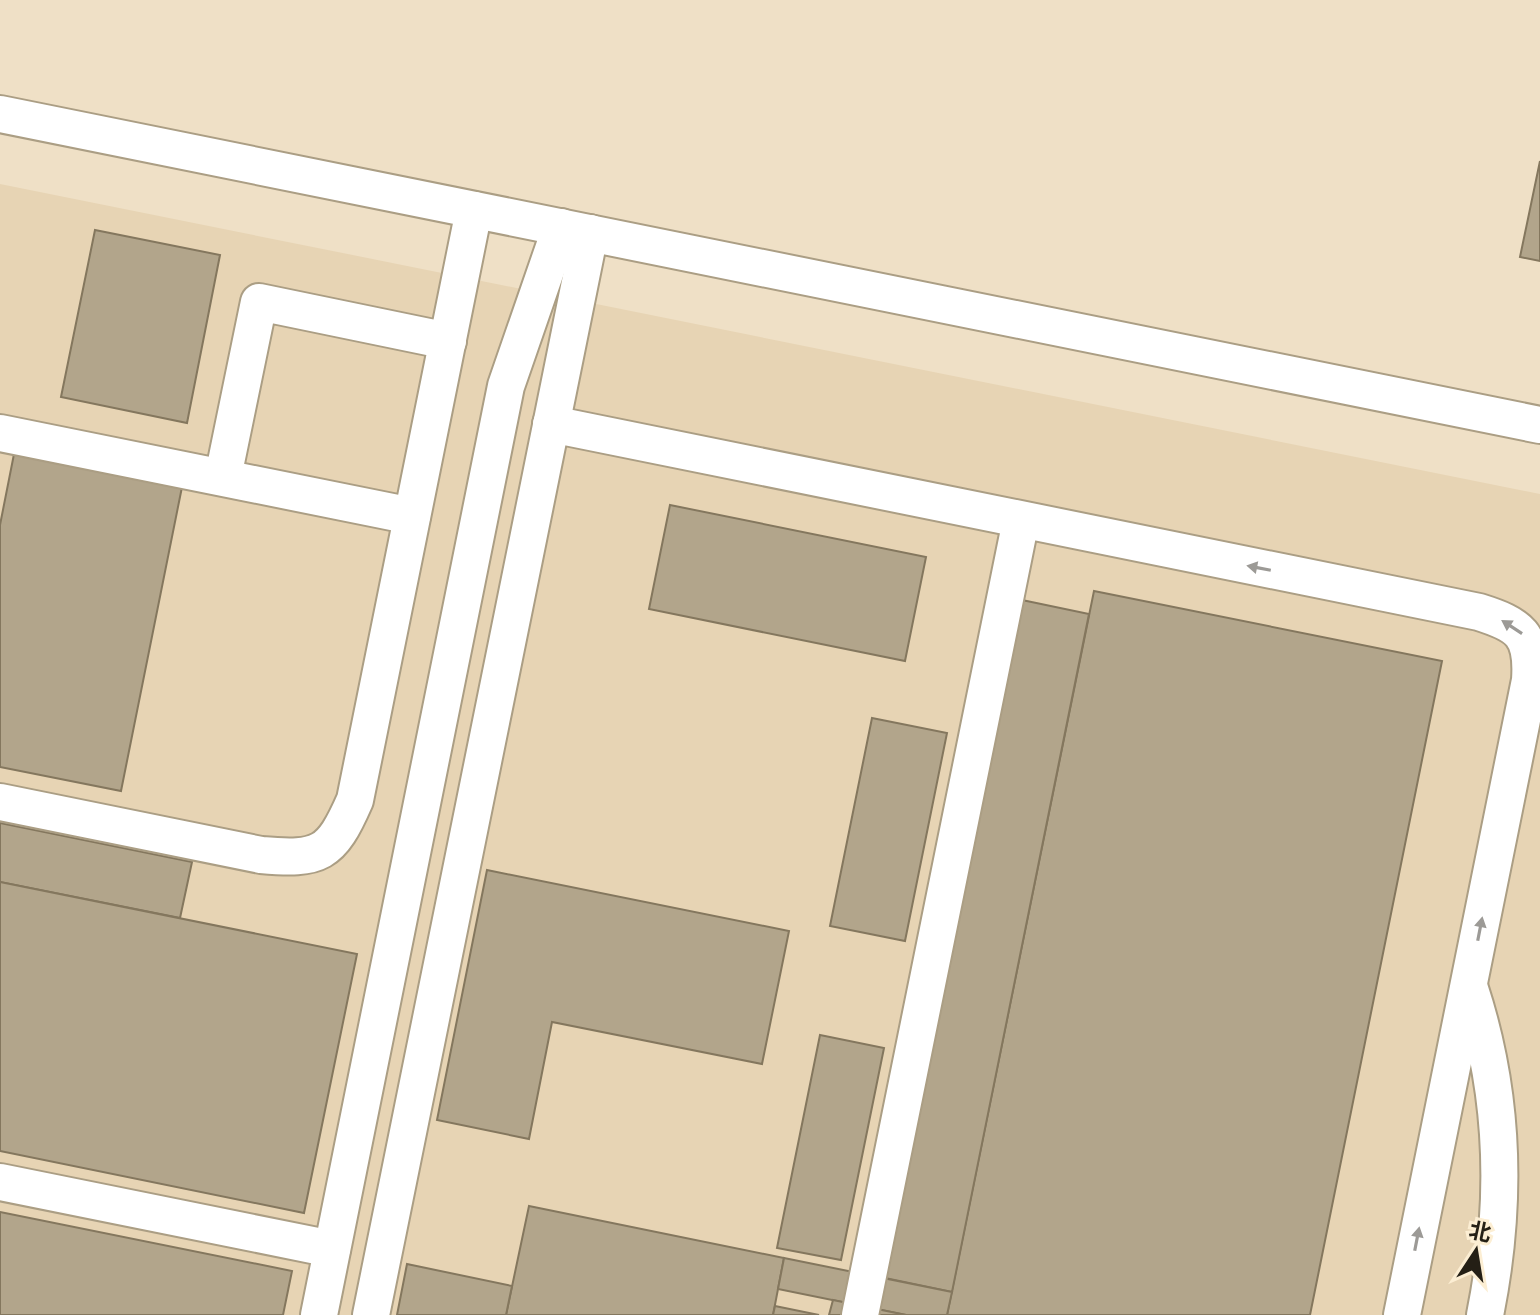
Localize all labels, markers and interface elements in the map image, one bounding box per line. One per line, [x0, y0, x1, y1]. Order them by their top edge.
one-way arrow [1247, 561, 1272, 573]
one-way arrow [1501, 619, 1522, 634]
one-way arrow [1474, 916, 1486, 941]
north arrow [1436, 1211, 1516, 1291]
text: 北 [1466, 1218, 1493, 1249]
one-way arrow [1411, 1226, 1424, 1251]

